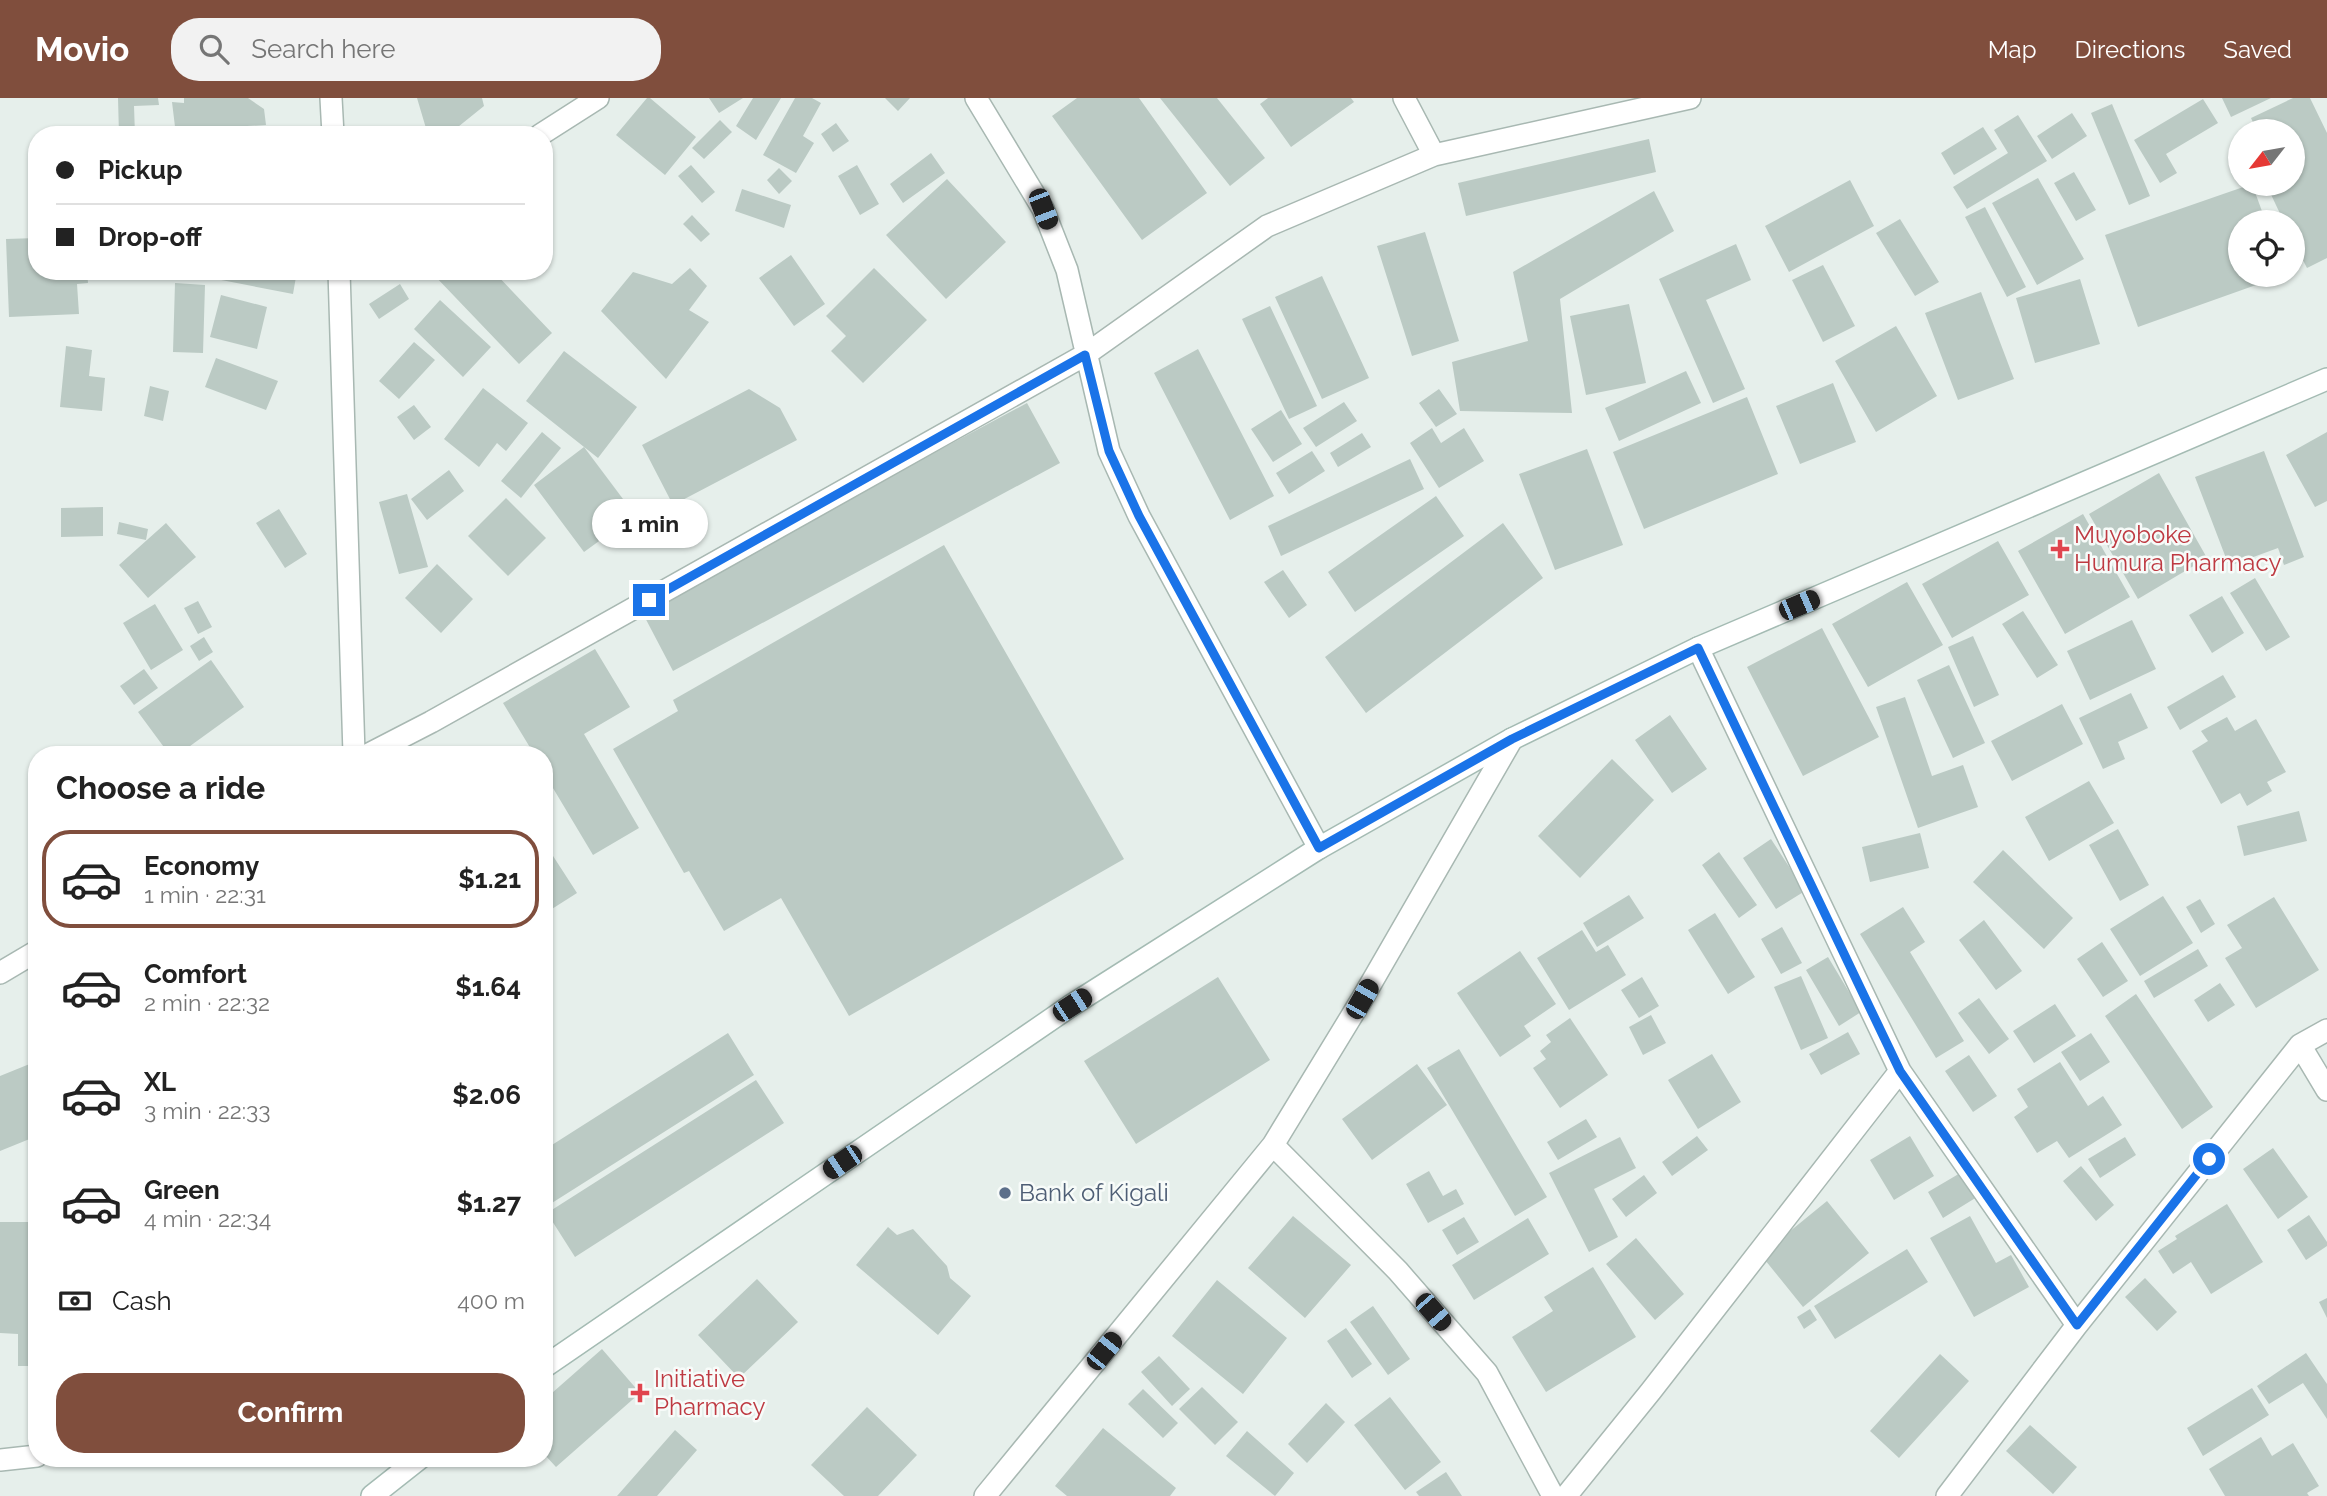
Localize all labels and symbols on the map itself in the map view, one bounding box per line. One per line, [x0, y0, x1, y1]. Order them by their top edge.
north arrow [2228, 119, 2305, 196]
car [1026, 186, 1061, 232]
callout: 1 min [591, 498, 707, 547]
place label: Muyoboke Humura Pharmacy [2074, 520, 2281, 577]
marker: Muyoboke Humura Pharmacy [2052, 541, 2068, 557]
route end [633, 584, 665, 616]
car [1776, 587, 1823, 623]
car [1343, 976, 1382, 1022]
car [1049, 985, 1096, 1025]
car [819, 1142, 866, 1182]
route start [2193, 1143, 2225, 1175]
place label: Bank of Kigali [1019, 1178, 1169, 1207]
marker: Bank of Kigali [997, 1185, 1013, 1201]
car [1412, 1289, 1455, 1335]
car [1083, 1328, 1126, 1374]
place label: Initiative Pharmacy [654, 1364, 766, 1421]
marker: Initiative Pharmacy [632, 1385, 648, 1401]

